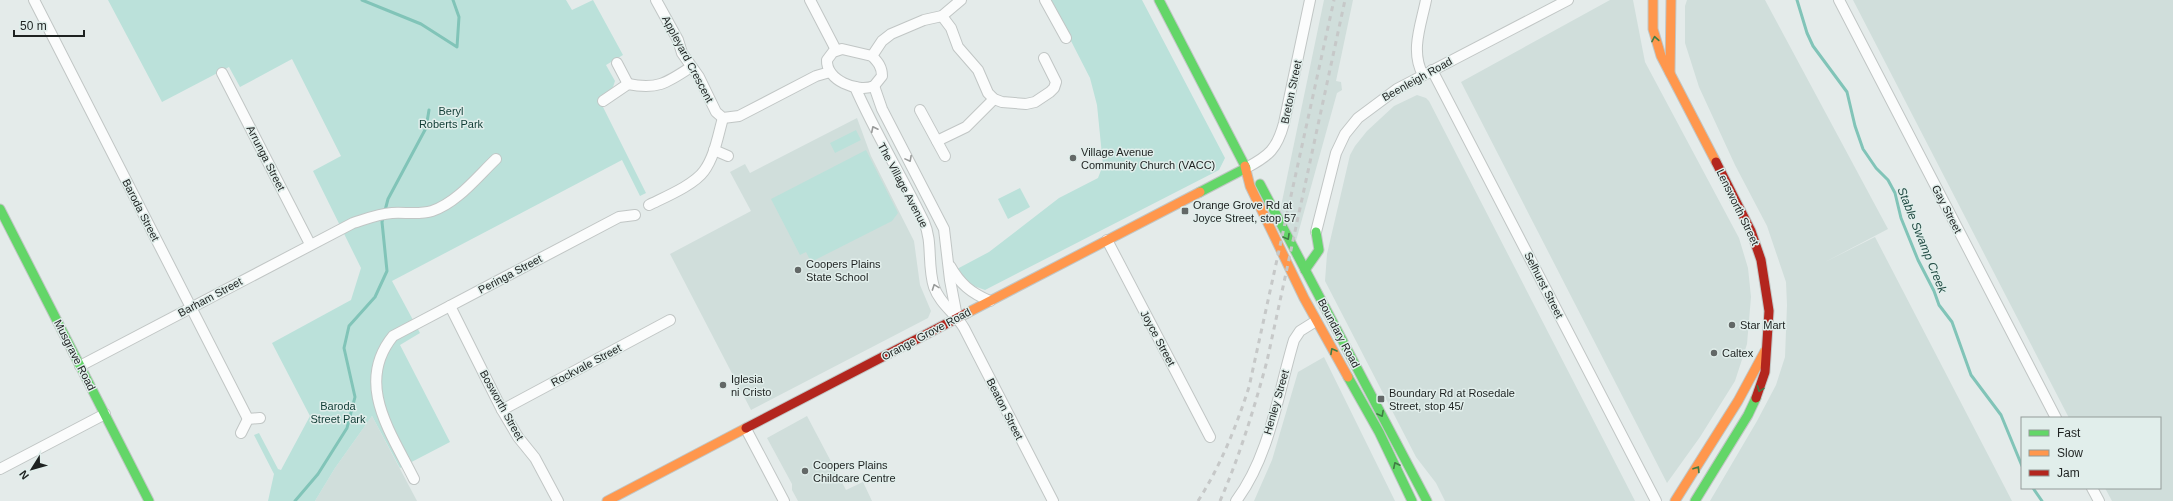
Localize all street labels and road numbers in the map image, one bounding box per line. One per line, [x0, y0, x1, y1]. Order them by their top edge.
street label: Appleyard Crescent [660, 14, 716, 104]
street label: Beenleigh Road [1380, 55, 1454, 103]
street label: Breton Street [1278, 59, 1304, 125]
street label: Arrunga Street [244, 123, 288, 193]
street label: The Village Avenue [876, 141, 930, 229]
street label: Lensworth Street [1714, 167, 1762, 247]
street label: Baroda Street [120, 177, 162, 243]
street label: Gay Street [1930, 183, 1964, 235]
street label: Selhurst Street [1522, 250, 1566, 320]
street label: Peringa Street [476, 252, 544, 296]
street label: Barham Street [176, 275, 244, 319]
street label: Boundary Road [1316, 296, 1362, 370]
street label: Orange Grove Road [879, 305, 973, 363]
street label: Joyce Street [1138, 308, 1178, 368]
street label: Musgrave Road [52, 318, 98, 392]
street label: Rockvale Street [549, 341, 623, 389]
street label: Bosworth Street [478, 368, 526, 442]
street label: Henley Street [1261, 368, 1291, 436]
street label: Beaton Street [984, 376, 1026, 442]

